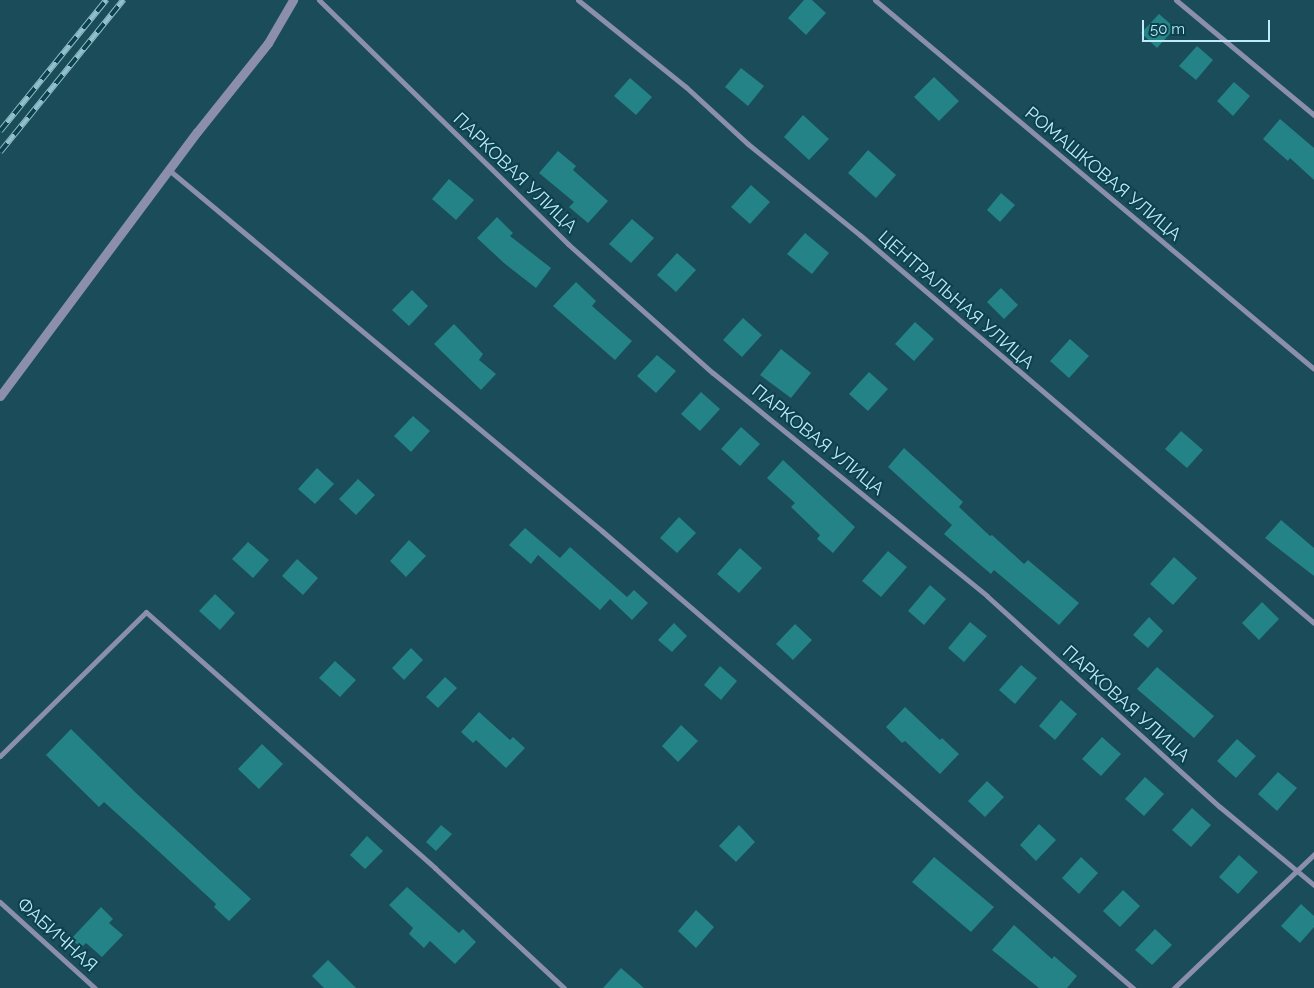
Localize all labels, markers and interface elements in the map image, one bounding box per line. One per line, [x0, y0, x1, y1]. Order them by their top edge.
scale bar [1144, 10, 1272, 42]
text: 50 m [1150, 20, 1185, 38]
street label: РОМАШКОВАЯ УЛИЦА [1021, 102, 1185, 246]
street label: ПАРКОВАЯ УЛИЦА [449, 108, 581, 238]
street label: ЦЕНТРАЛЬНАЯ УЛИЦА [874, 226, 1038, 374]
street label: ПАРКОВАЯ УЛИЦА [748, 380, 888, 500]
street label: ПАРКОВАЯ УЛИЦА [1058, 641, 1194, 767]
street label: ФАБИЧНАЯ [13, 893, 101, 977]

